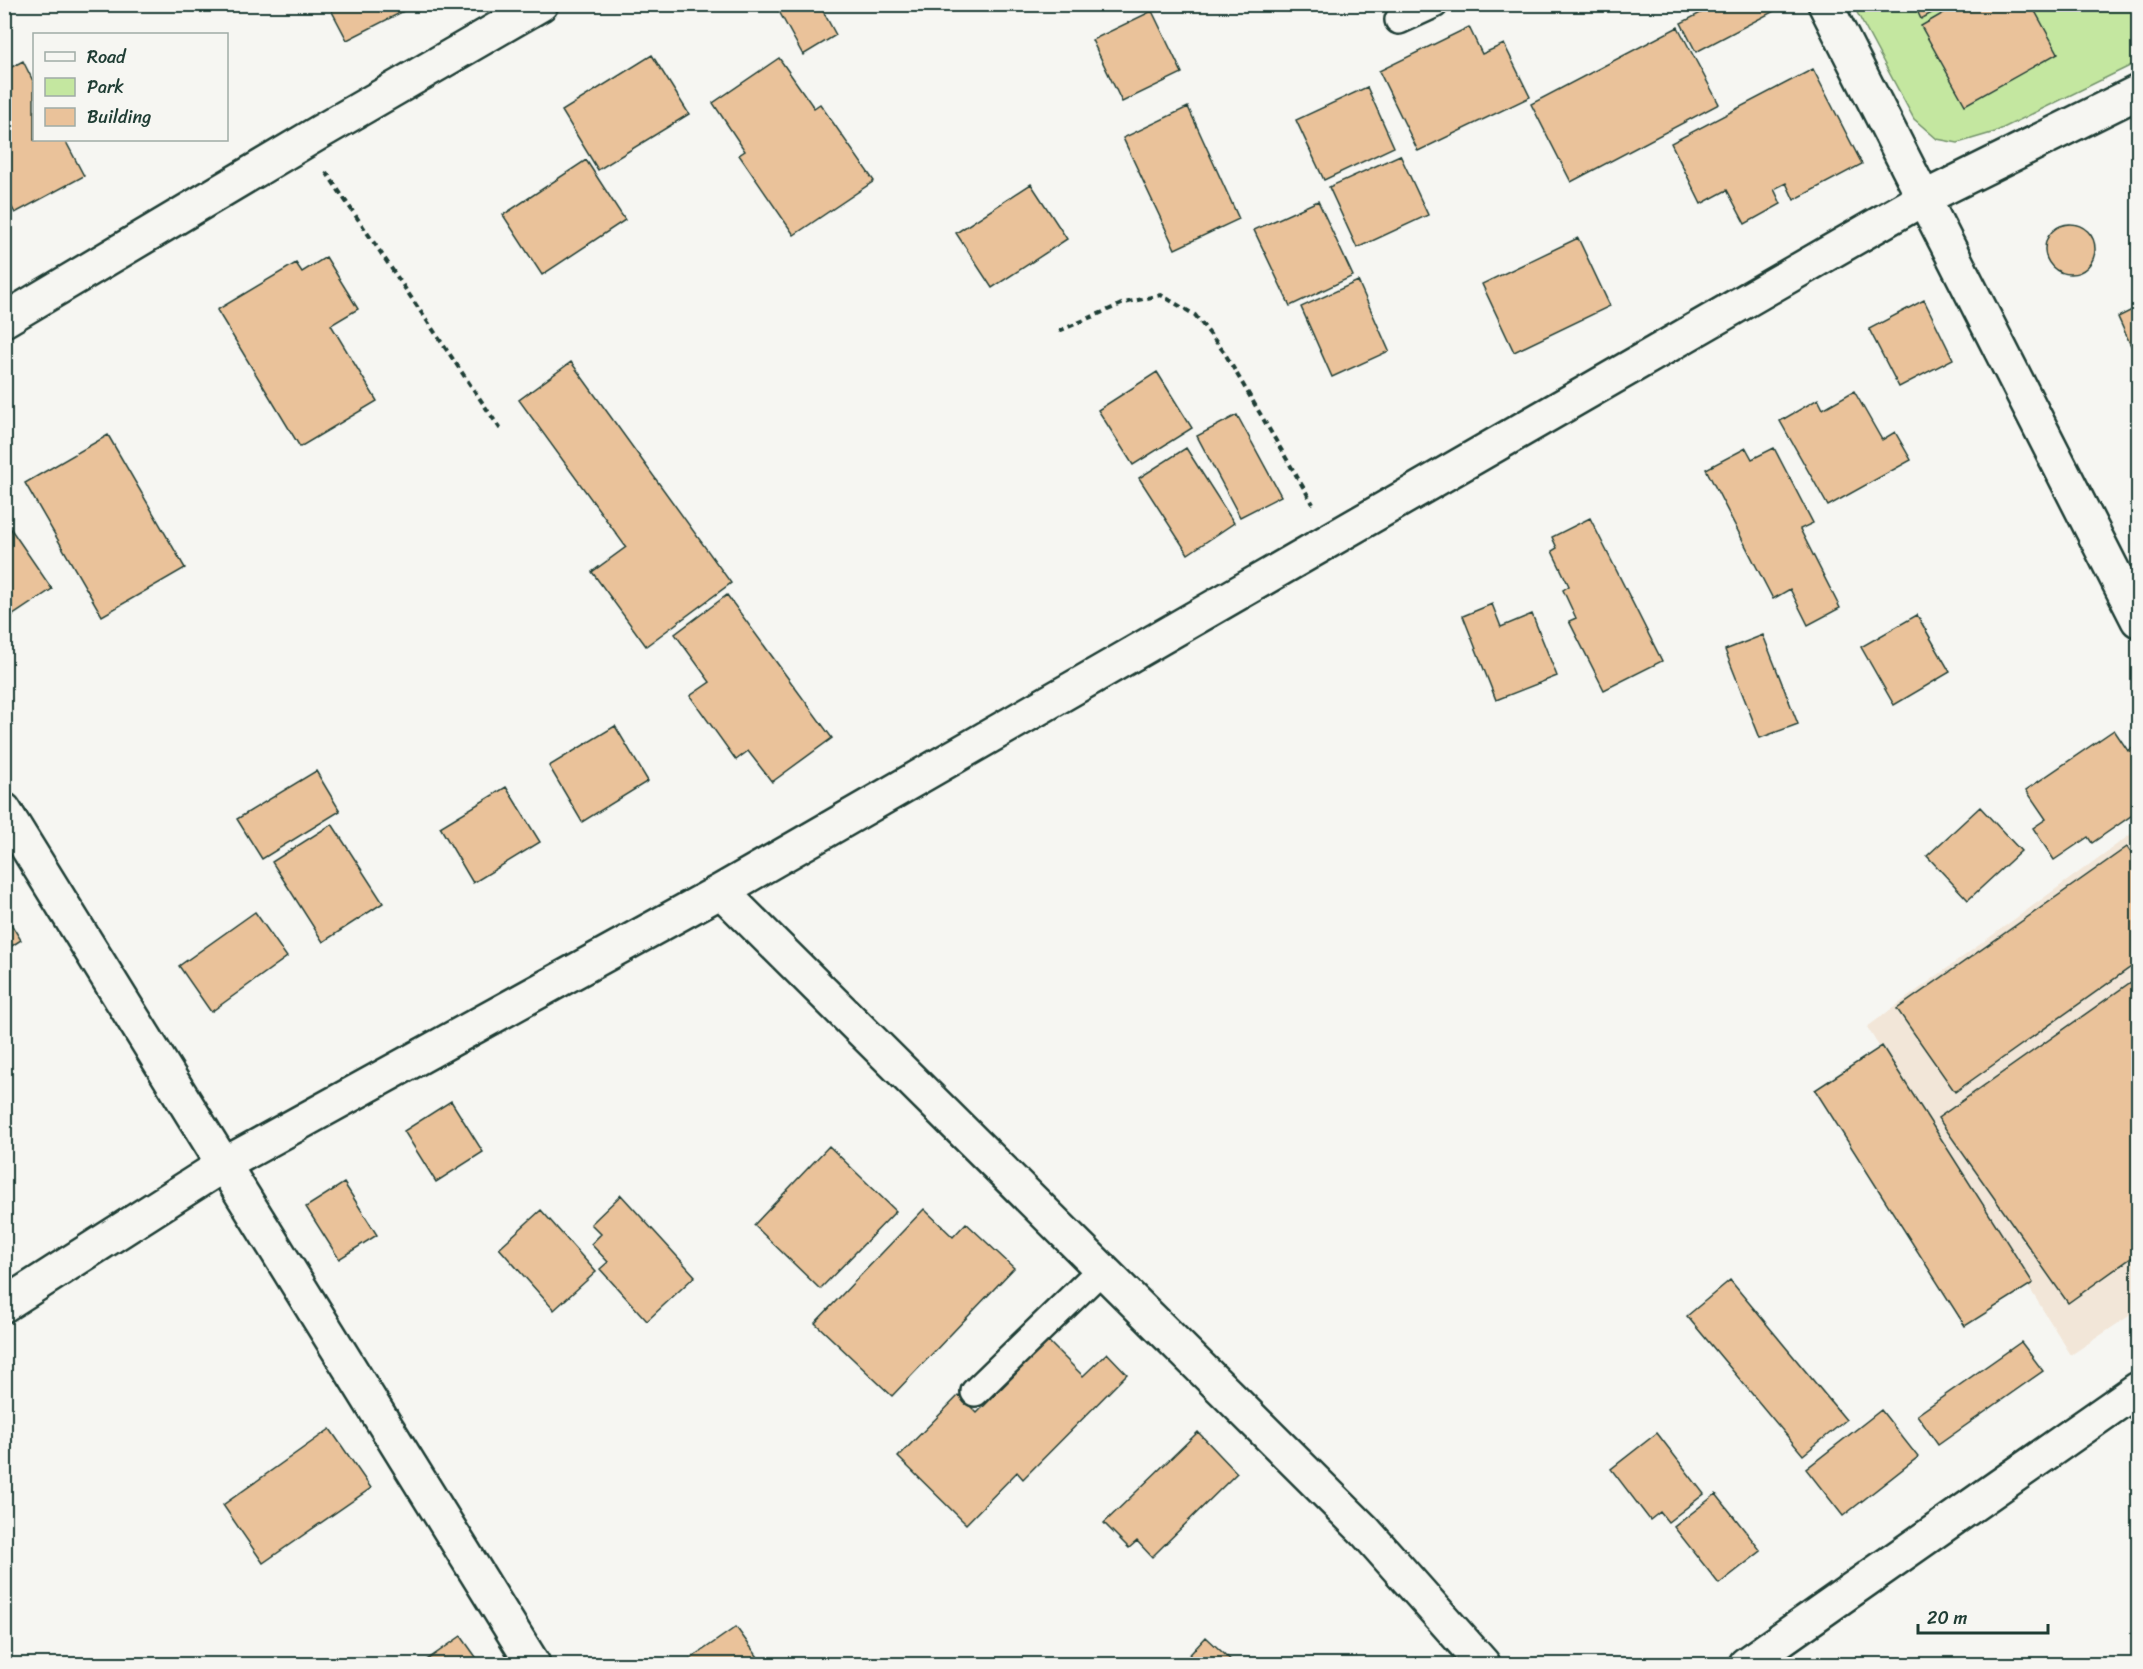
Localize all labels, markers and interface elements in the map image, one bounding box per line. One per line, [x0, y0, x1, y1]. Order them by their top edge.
legend [33, 33, 228, 141]
text: Road [87, 41, 127, 73]
text: Park [87, 71, 124, 103]
text: Building [87, 101, 151, 133]
scale bar [1918, 1597, 2048, 1635]
text: 20 m [1927, 1602, 1967, 1634]

